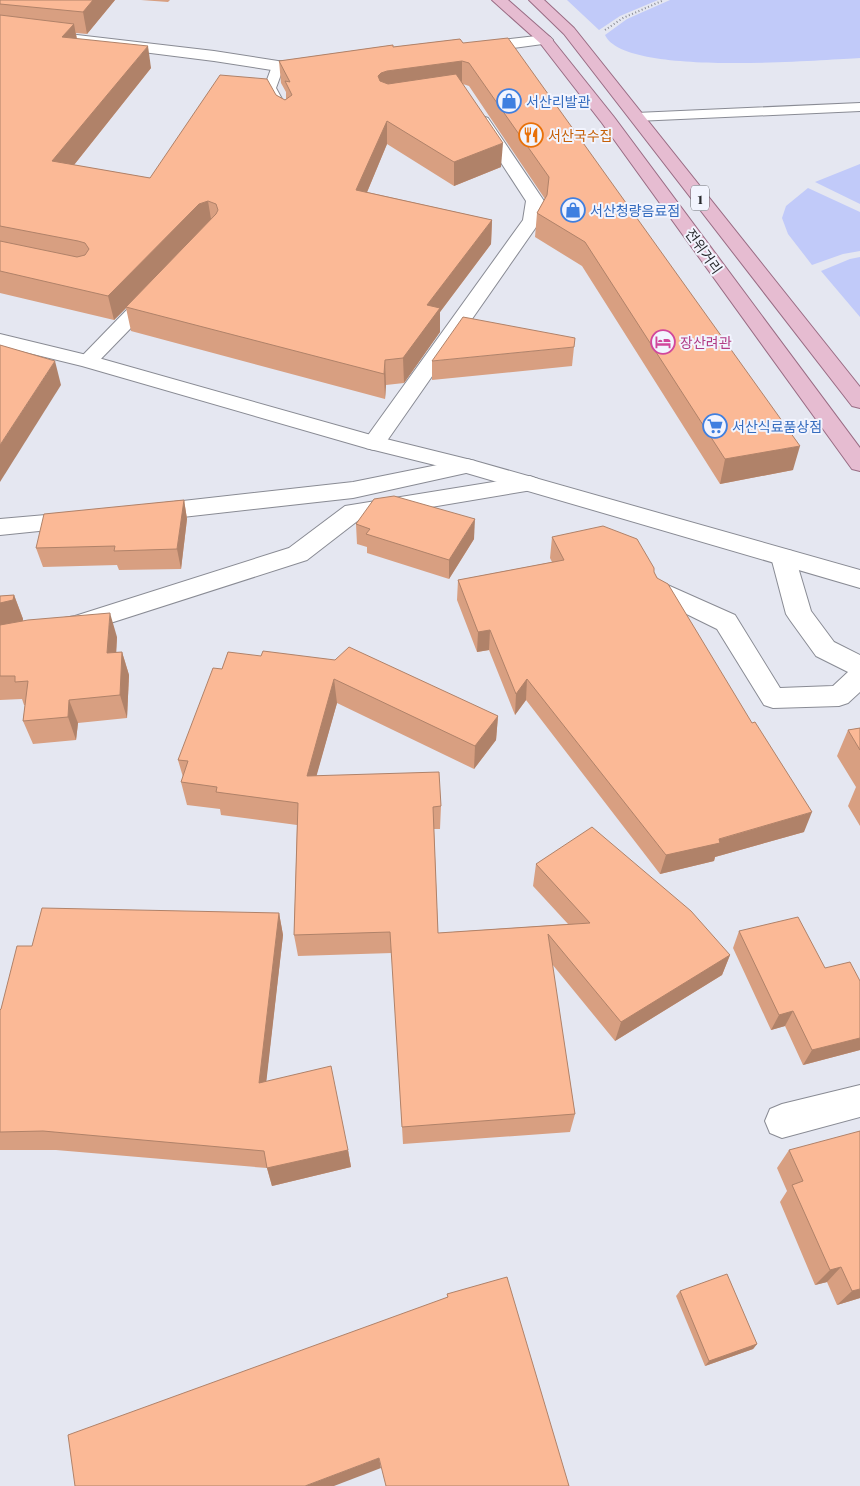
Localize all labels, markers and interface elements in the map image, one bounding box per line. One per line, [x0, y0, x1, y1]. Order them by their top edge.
shop icon: 서산리발관 [496, 88, 522, 114]
place label: 서산리발관 [526, 92, 591, 111]
restaurant icon: 서산국수집 [518, 122, 544, 148]
place label: 서산국수집 [548, 126, 612, 145]
road number: 1 [691, 186, 709, 210]
shop icon: 서산청량음료점 [560, 197, 586, 223]
place label: 서산청량음료점 [590, 201, 680, 220]
street label: 전위거리 [681, 225, 727, 277]
hotel icon: 장산려관 [650, 329, 676, 355]
place label: 장산려관 [680, 333, 732, 352]
supermarket icon: 서산식료품상점 [702, 413, 728, 439]
place label: 서산식료품상점 [732, 417, 822, 436]

